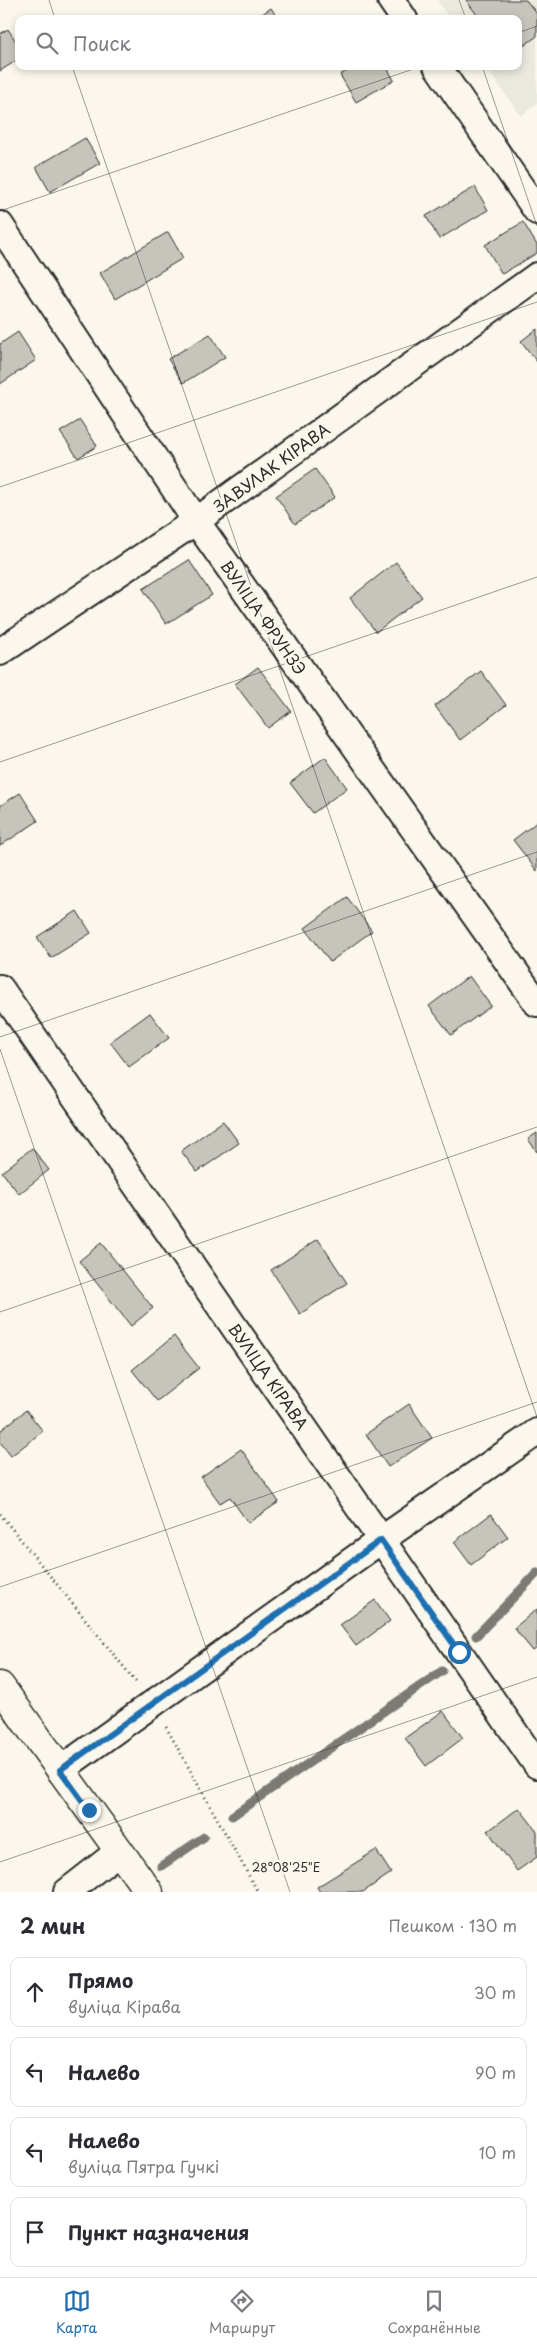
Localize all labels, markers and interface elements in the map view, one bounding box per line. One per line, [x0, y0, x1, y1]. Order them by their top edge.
search box [15, 15, 522, 70]
icon: search [33, 29, 61, 57]
text: Поиск [73, 29, 131, 57]
street label: ЗАВУЛАК КІРАВА [208, 416, 334, 518]
street label: ВУЛІЦА ФРУНЗЭ [215, 555, 313, 679]
street label: ВУЛІЦА КІРАВА [223, 1318, 315, 1434]
route start [448, 1641, 471, 1664]
route end [78, 1799, 101, 1822]
text: 28°08'25"E [252, 1858, 320, 1876]
text: 2 мин [20, 1909, 85, 1941]
text: Пешком · 130 m [389, 1913, 517, 1937]
text: Прямо [68, 1966, 133, 1994]
icon: ahead [21, 1978, 49, 2006]
text: 30 m [474, 1980, 516, 2004]
text: вуліца Кірава [68, 1994, 181, 2018]
icon: left [21, 2058, 49, 2086]
text: Налево [68, 2058, 140, 2086]
text: 90 m [475, 2060, 516, 2084]
text: Налево [68, 2126, 140, 2154]
icon: left [21, 2138, 49, 2166]
text: 10 m [479, 2140, 516, 2164]
text: вуліца Пятра Гучкі [68, 2154, 219, 2178]
icon: arrive [21, 2218, 49, 2246]
text: Пункт назначения [68, 2218, 249, 2246]
tab: Карта [56, 2287, 97, 2338]
tab: Маршрут [209, 2287, 275, 2338]
tab: Сохранённые [387, 2287, 481, 2338]

